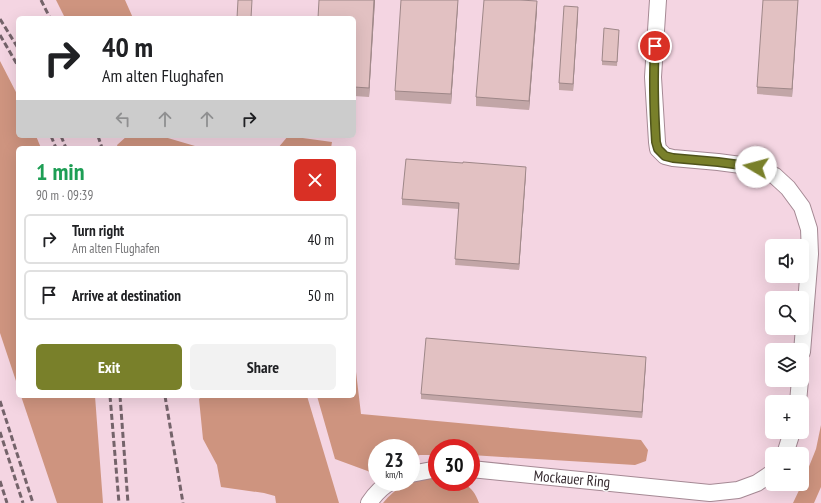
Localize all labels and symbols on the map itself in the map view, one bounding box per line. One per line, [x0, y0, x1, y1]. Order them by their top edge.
pin [638, 29, 672, 63]
position arrow [735, 146, 777, 188]
speed limit sign: 30 [428, 439, 480, 491]
street label: Mockauer Ring [533, 466, 611, 491]

